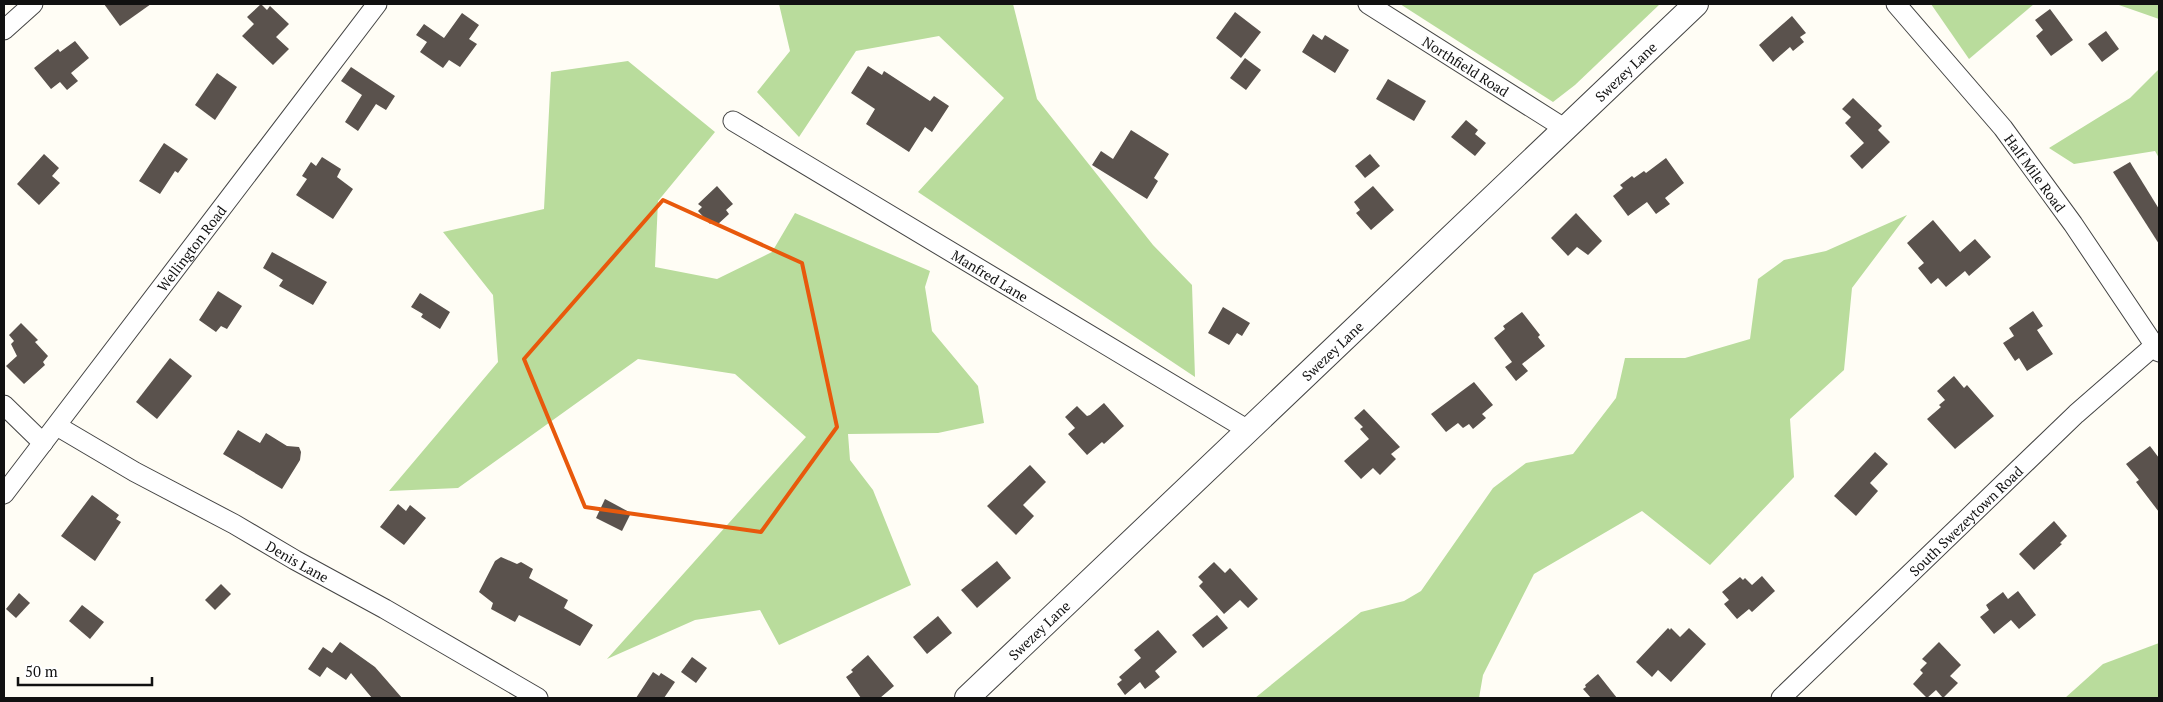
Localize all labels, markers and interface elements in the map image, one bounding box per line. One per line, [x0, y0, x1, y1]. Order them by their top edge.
street label: Northfield Road [1419, 32, 1513, 101]
street label: Swezey Lane [1590, 37, 1660, 105]
street label: Half Mile Road [2001, 130, 2070, 216]
street label: Wellington Road [152, 201, 230, 295]
street label: Manfred Lane [948, 245, 1032, 306]
street label: Swezey Lane [1297, 317, 1367, 384]
street label: South Swezeytown Road [1904, 461, 2027, 580]
street label: Denis Lane [263, 536, 332, 586]
street label: Swezey Lane [1004, 596, 1074, 664]
scale bar [18, 654, 151, 686]
text: 50 m [25, 661, 58, 681]

